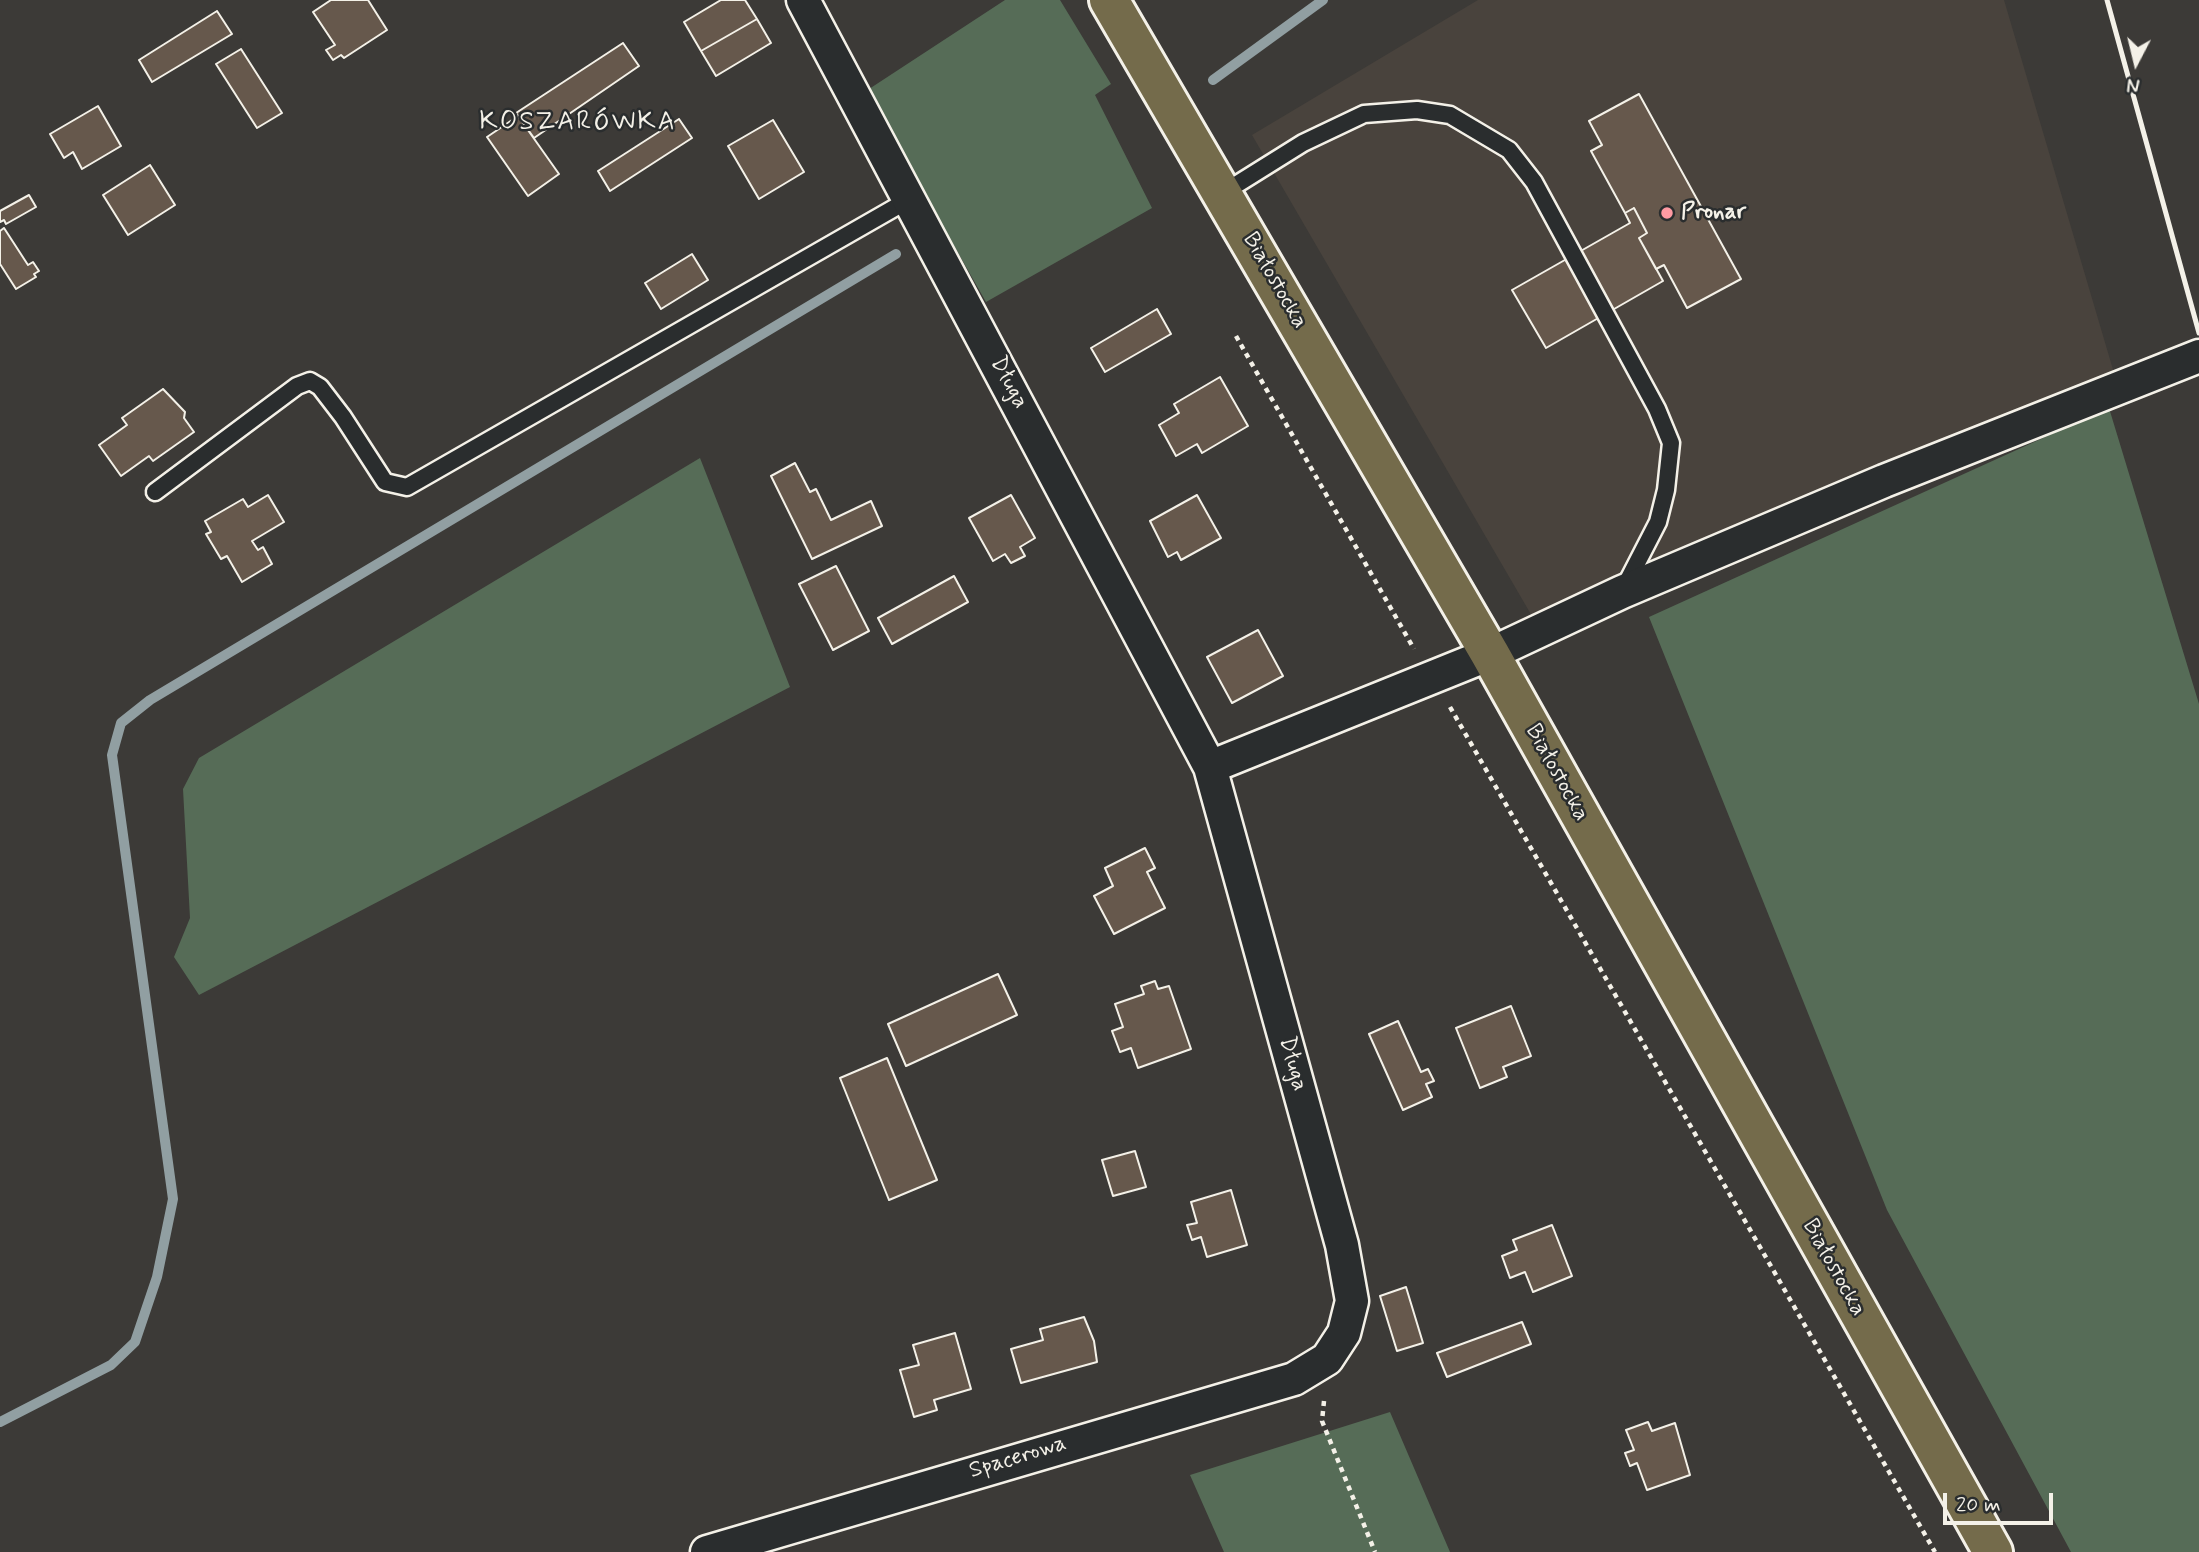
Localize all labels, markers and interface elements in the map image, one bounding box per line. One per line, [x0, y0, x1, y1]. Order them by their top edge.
north arrow [2101, 28, 2171, 98]
text: N [2126, 71, 2141, 98]
district label: KOSZARÓWKA [482, 108, 674, 140]
place label: Pronar [1681, 199, 1746, 227]
marker: Pronar [1659, 205, 1675, 221]
street label: Białostocka [1235, 228, 1313, 334]
street label: Długa [983, 352, 1033, 414]
street label: Białostocka [1518, 720, 1594, 826]
street label: Długa [1272, 1034, 1312, 1094]
street label: Białostocka [1795, 1215, 1871, 1321]
street label: Spacerowa [966, 1430, 1070, 1486]
scale bar [1947, 1478, 2057, 1522]
text: 20 m [1956, 1491, 2001, 1519]

